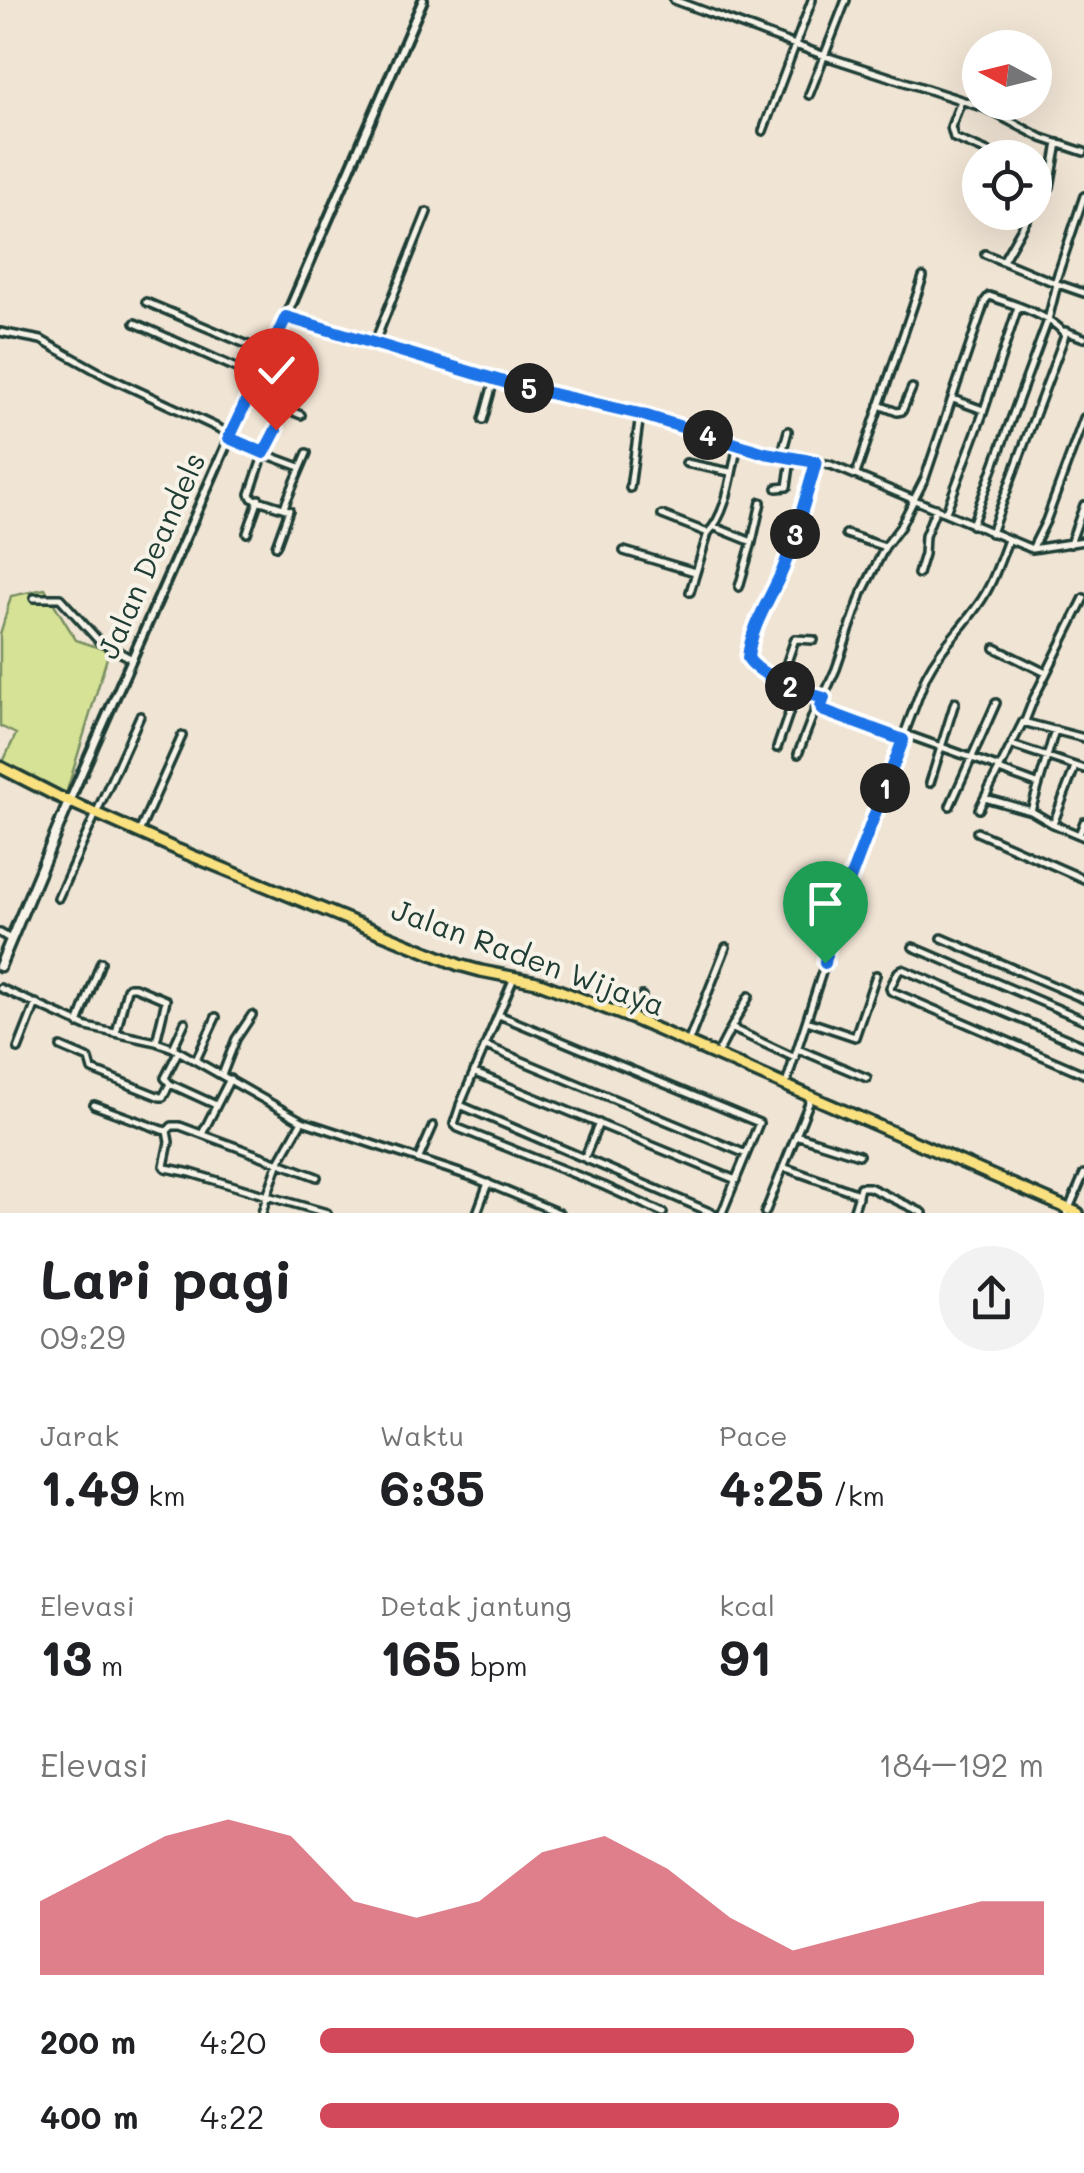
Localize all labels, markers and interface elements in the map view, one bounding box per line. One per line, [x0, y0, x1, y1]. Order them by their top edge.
north arrow [962, 30, 1052, 120]
map controls [962, 30, 1052, 230]
button: locate [962, 140, 1052, 230]
pin [234, 328, 319, 431]
icon: check [249, 343, 304, 398]
pin: 5 [504, 363, 554, 413]
text: 5 [521, 370, 537, 406]
pin: 4 [683, 410, 733, 460]
text: 4 [699, 417, 717, 453]
street label: Jalan Deandels [87, 446, 214, 665]
pin: 3 [770, 509, 820, 559]
text: 3 [787, 516, 803, 552]
pin: 2 [765, 661, 815, 711]
text: 2 [782, 668, 798, 704]
pin: 1 [860, 763, 910, 813]
text: 1 [879, 770, 891, 806]
pin [783, 861, 868, 964]
icon: arrive [798, 876, 853, 931]
street label: Jalan Raden Wijaya [387, 888, 671, 1024]
text: Lari pagi [40, 1241, 293, 1313]
button: share [939, 1246, 1044, 1351]
text: 09:29 [40, 1315, 125, 1357]
text: Jarak [40, 1417, 119, 1453]
text: Waktu [380, 1417, 464, 1453]
text: Pace [719, 1417, 788, 1453]
text: 1.49 [40, 1453, 139, 1519]
text: 6:35 [380, 1453, 485, 1519]
text: 4:25 [719, 1453, 824, 1519]
text: km [139, 1477, 185, 1513]
text: /km [824, 1477, 885, 1513]
text: Elevasi [40, 1587, 135, 1623]
text: Detak jantung [380, 1587, 572, 1623]
text: kcal [719, 1587, 775, 1623]
text: 13 [40, 1623, 92, 1689]
text: 165 [380, 1623, 461, 1689]
text: 91 [719, 1623, 772, 1689]
text: m [92, 1647, 123, 1683]
text: bpm [461, 1647, 528, 1683]
text: Elevasi [40, 1743, 148, 1785]
text: 184–192 m [879, 1743, 1044, 1785]
text: 200 m [40, 2020, 136, 2062]
text: 4:20 [200, 2020, 266, 2062]
text: 400 m [40, 2095, 138, 2137]
text: 4:22 [200, 2095, 264, 2137]

